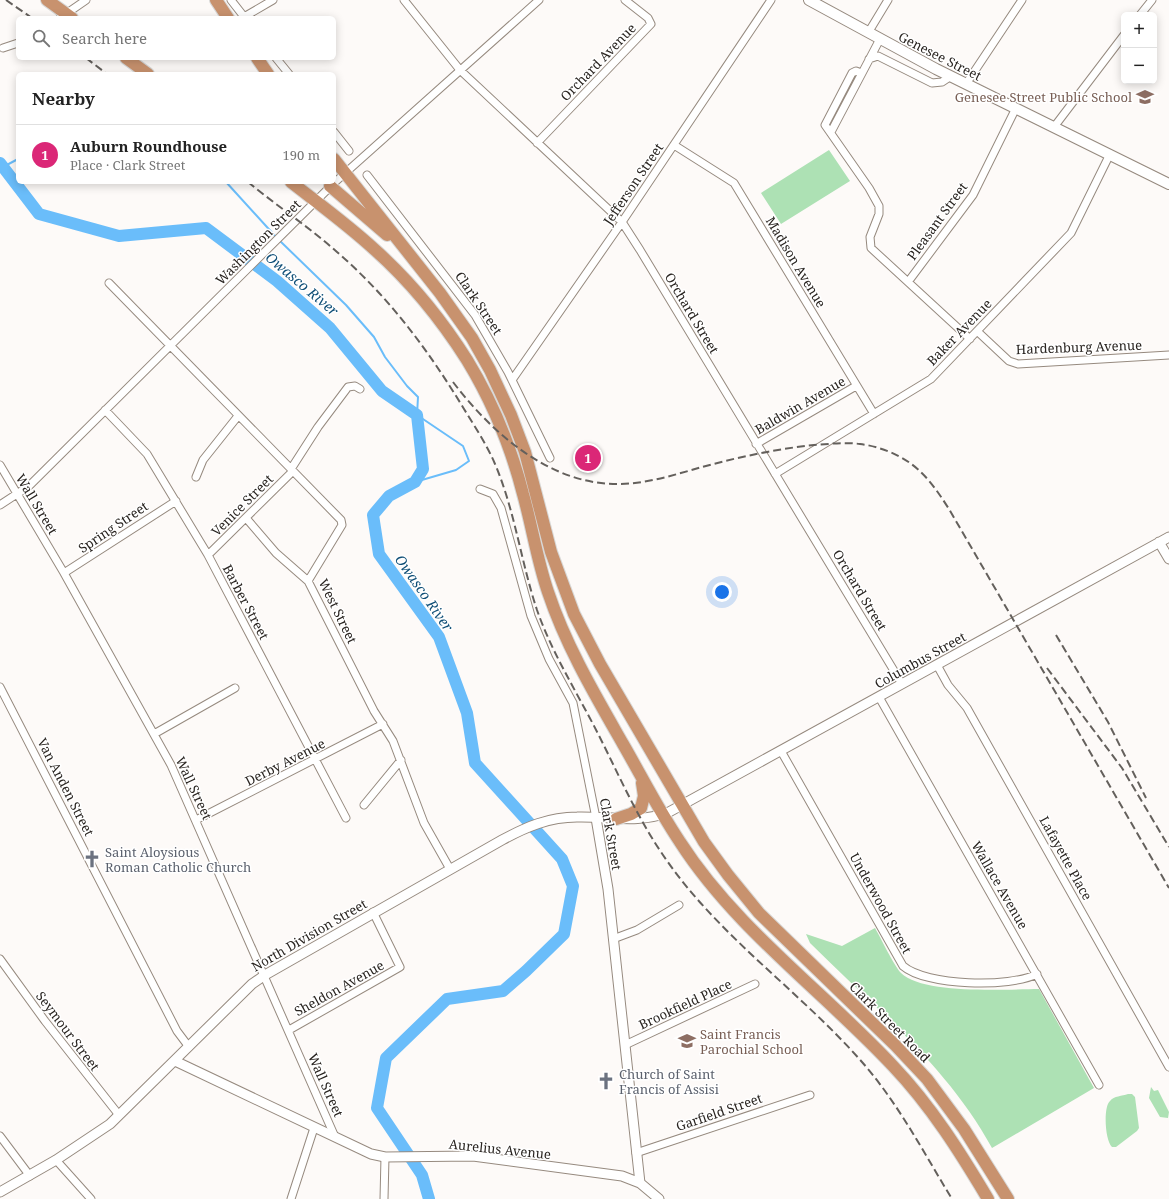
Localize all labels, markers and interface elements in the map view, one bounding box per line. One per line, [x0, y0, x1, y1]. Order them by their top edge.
map controls [1121, 12, 1157, 84]
button: + [1121, 12, 1157, 48]
search box [16, 16, 336, 60]
street label: Orchard Avenue [556, 19, 640, 105]
icon: search [30, 27, 52, 49]
street label: Genesee Street [895, 27, 985, 85]
text: Search here [62, 28, 147, 48]
button: − [1121, 48, 1157, 84]
text: Nearby [32, 87, 95, 110]
school or university icon: Genesee Street Public School [1135, 87, 1155, 107]
place label: Genesee Street Public School [955, 88, 1132, 106]
text: Auburn Roundhouse [70, 136, 227, 156]
street label: Jefferson Street [598, 139, 667, 229]
text: 1 [41, 146, 49, 164]
text: 190 m [283, 146, 320, 164]
text: Place · Clark Street [70, 156, 185, 174]
street label: Pleasant Street [903, 178, 972, 263]
street label: Washington Street [211, 195, 305, 289]
street label: Madison Avenue [762, 213, 830, 311]
water label: Owasco River [262, 248, 343, 320]
street label: Clark Street [451, 268, 507, 339]
street label: Orchard Street [661, 269, 723, 357]
street label: Baker Avenue [923, 295, 995, 369]
street label: Hardenburg Avenue [1016, 336, 1142, 358]
street label: Baldwin Avenue [752, 372, 848, 438]
pin: 1 [575, 443, 601, 473]
street label: Wall Street [12, 470, 62, 538]
street label: Venice Street [207, 470, 277, 540]
street label: Spring Street [75, 497, 152, 557]
street label: Orchard Street [829, 546, 891, 634]
water label: Owasco River [391, 551, 458, 635]
street label: Barber Street [219, 561, 274, 643]
street label: West Street [315, 576, 362, 647]
your location [712, 582, 732, 602]
street label: Columbus Street [871, 627, 969, 693]
street label: Derby Avenue [242, 734, 328, 790]
street label: Van Anden Street [34, 735, 99, 839]
street label: Wall Street [172, 754, 217, 823]
street label: Clark Street [596, 797, 626, 872]
street label: Lafayette Place [1035, 813, 1097, 903]
street label: Wallace Avenue [968, 838, 1032, 932]
place label: Saint Aloysious Roman Catholic Church [105, 843, 251, 876]
church icon: Saint Aloysious Roman Catholic Church [82, 849, 102, 869]
street label: Underwood Street [846, 849, 916, 957]
street label: North Division Street [248, 894, 370, 975]
street label: Sheldon Avenue [291, 956, 387, 1020]
street label: Brookfield Place [636, 975, 734, 1033]
street label: Clark Street Road [846, 978, 934, 1066]
street label: Seymour Street [32, 988, 104, 1075]
place label: Saint Francis Parochial School [700, 1025, 803, 1058]
school or university icon: Saint Francis Parochial School [677, 1031, 697, 1051]
street label: Wall Street [304, 1050, 348, 1120]
place label: Church of Saint Francis of Assisi [619, 1065, 719, 1098]
church icon: Church of Saint Francis of Assisi [596, 1071, 616, 1091]
street label: Garfield Street [674, 1089, 765, 1135]
street label: Aurelius Avenue [448, 1135, 552, 1163]

